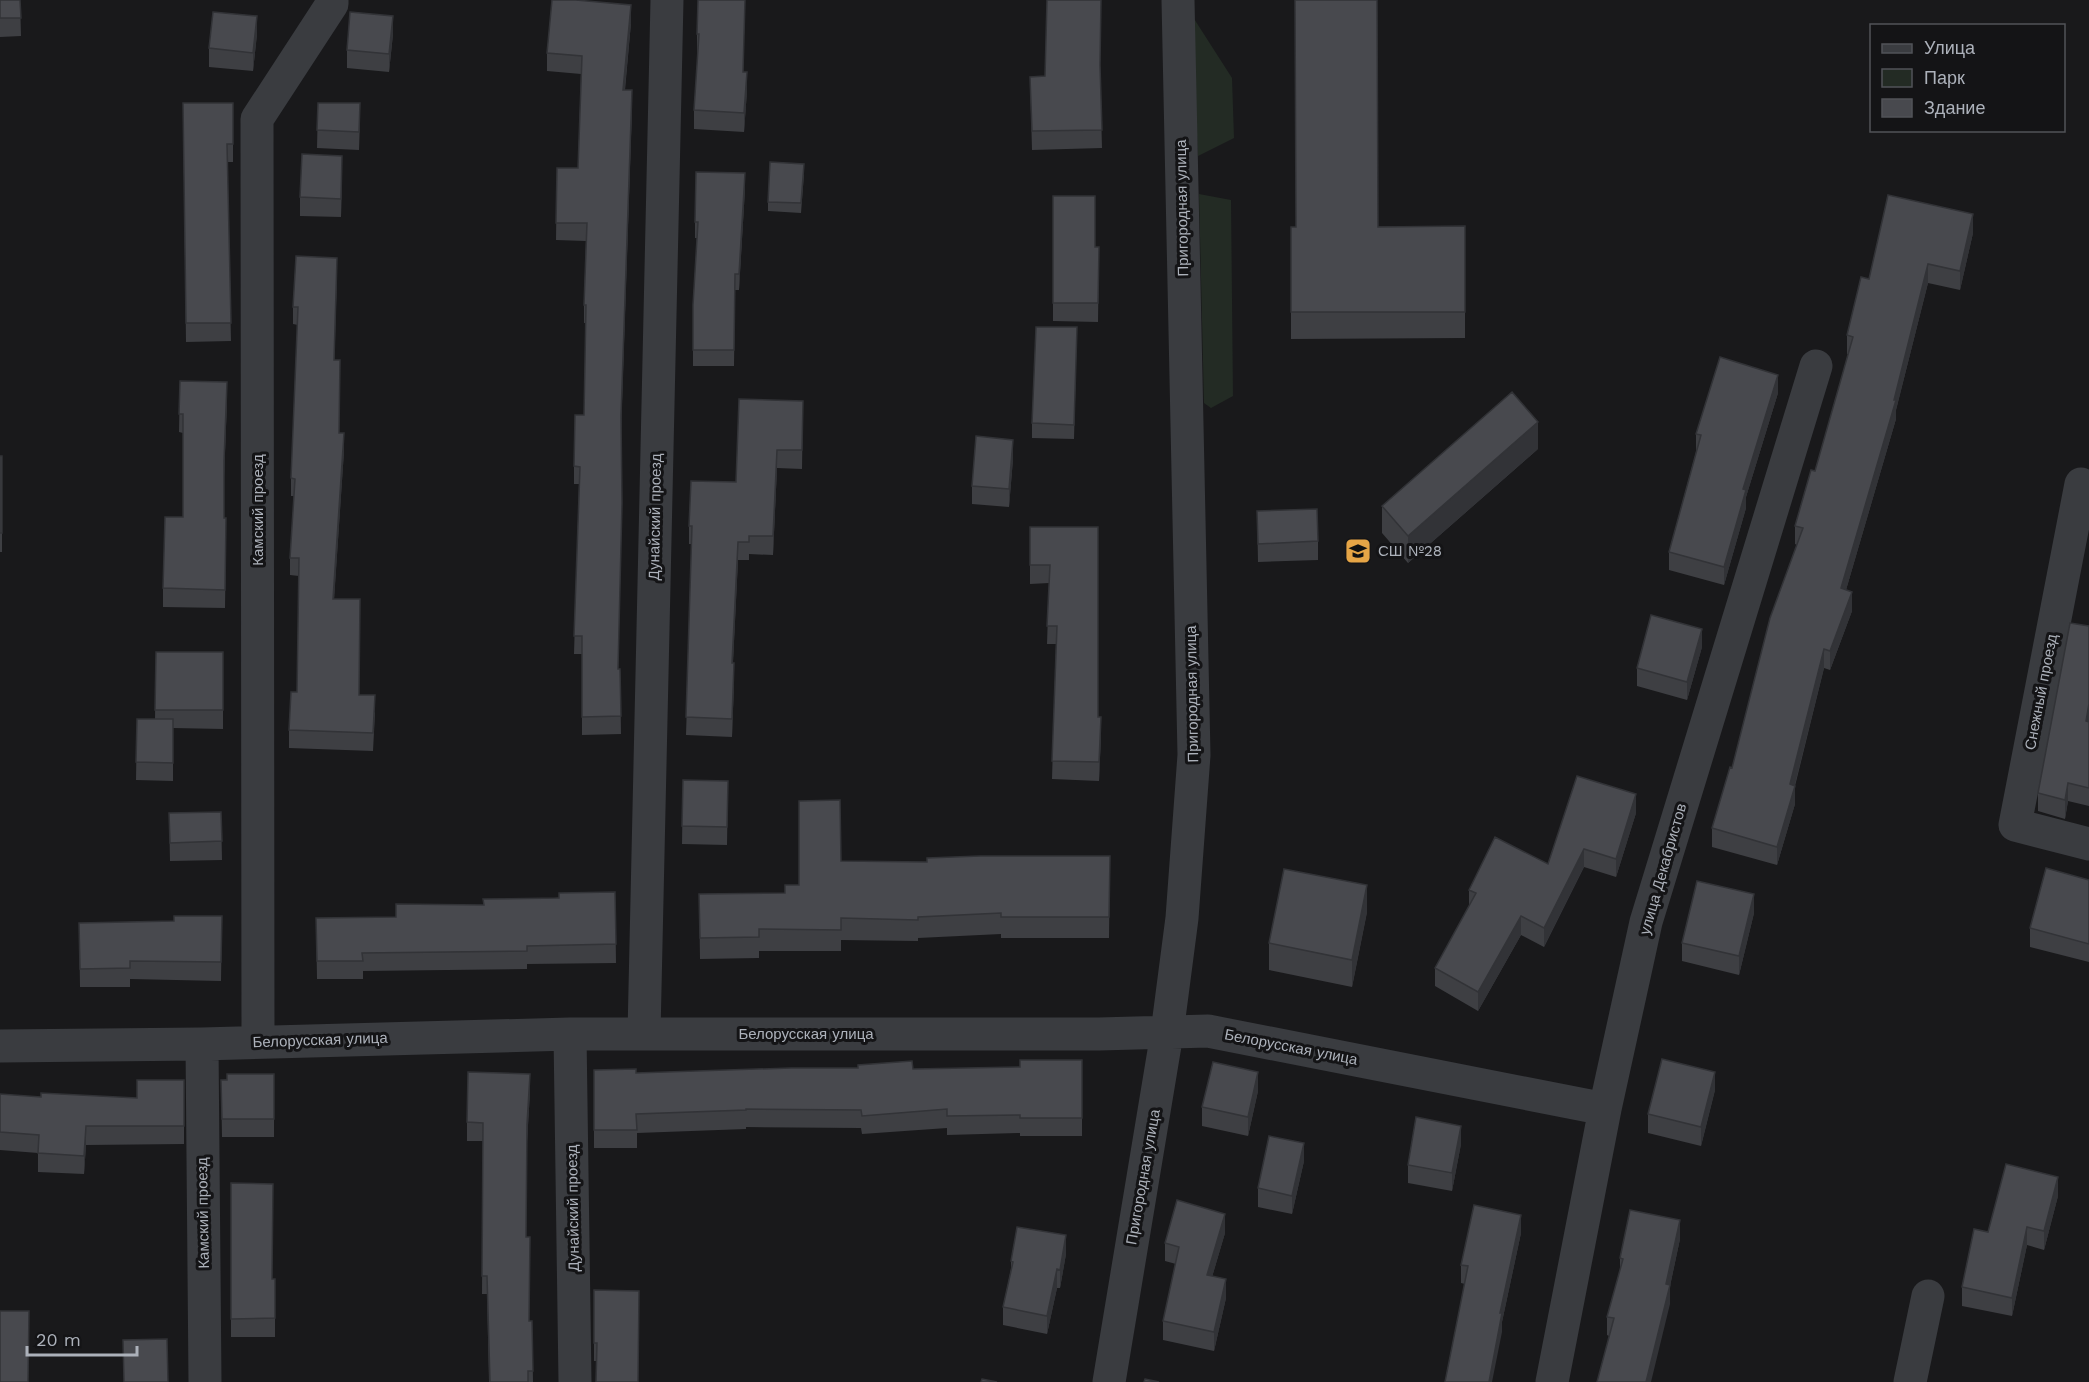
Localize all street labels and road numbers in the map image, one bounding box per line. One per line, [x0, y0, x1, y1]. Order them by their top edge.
street label: Пригородная улица [1172, 139, 1192, 277]
street label: Дунайский проезд [645, 453, 665, 581]
street label: Камский проезд [249, 454, 267, 566]
street label: Пригородная улица [1182, 625, 1202, 763]
street label: Снежный проезд [2021, 632, 2061, 752]
street label: улица Декабристов [1636, 801, 1690, 937]
street label: Белорусская улица [738, 1025, 874, 1043]
street label: Белорусская улица [1223, 1025, 1360, 1069]
street label: Белорусская улица [252, 1029, 389, 1051]
street label: Пригородная улица [1122, 1107, 1164, 1246]
street label: Дунайский проезд [563, 1144, 583, 1272]
street label: Камский проезд [193, 1157, 213, 1269]

